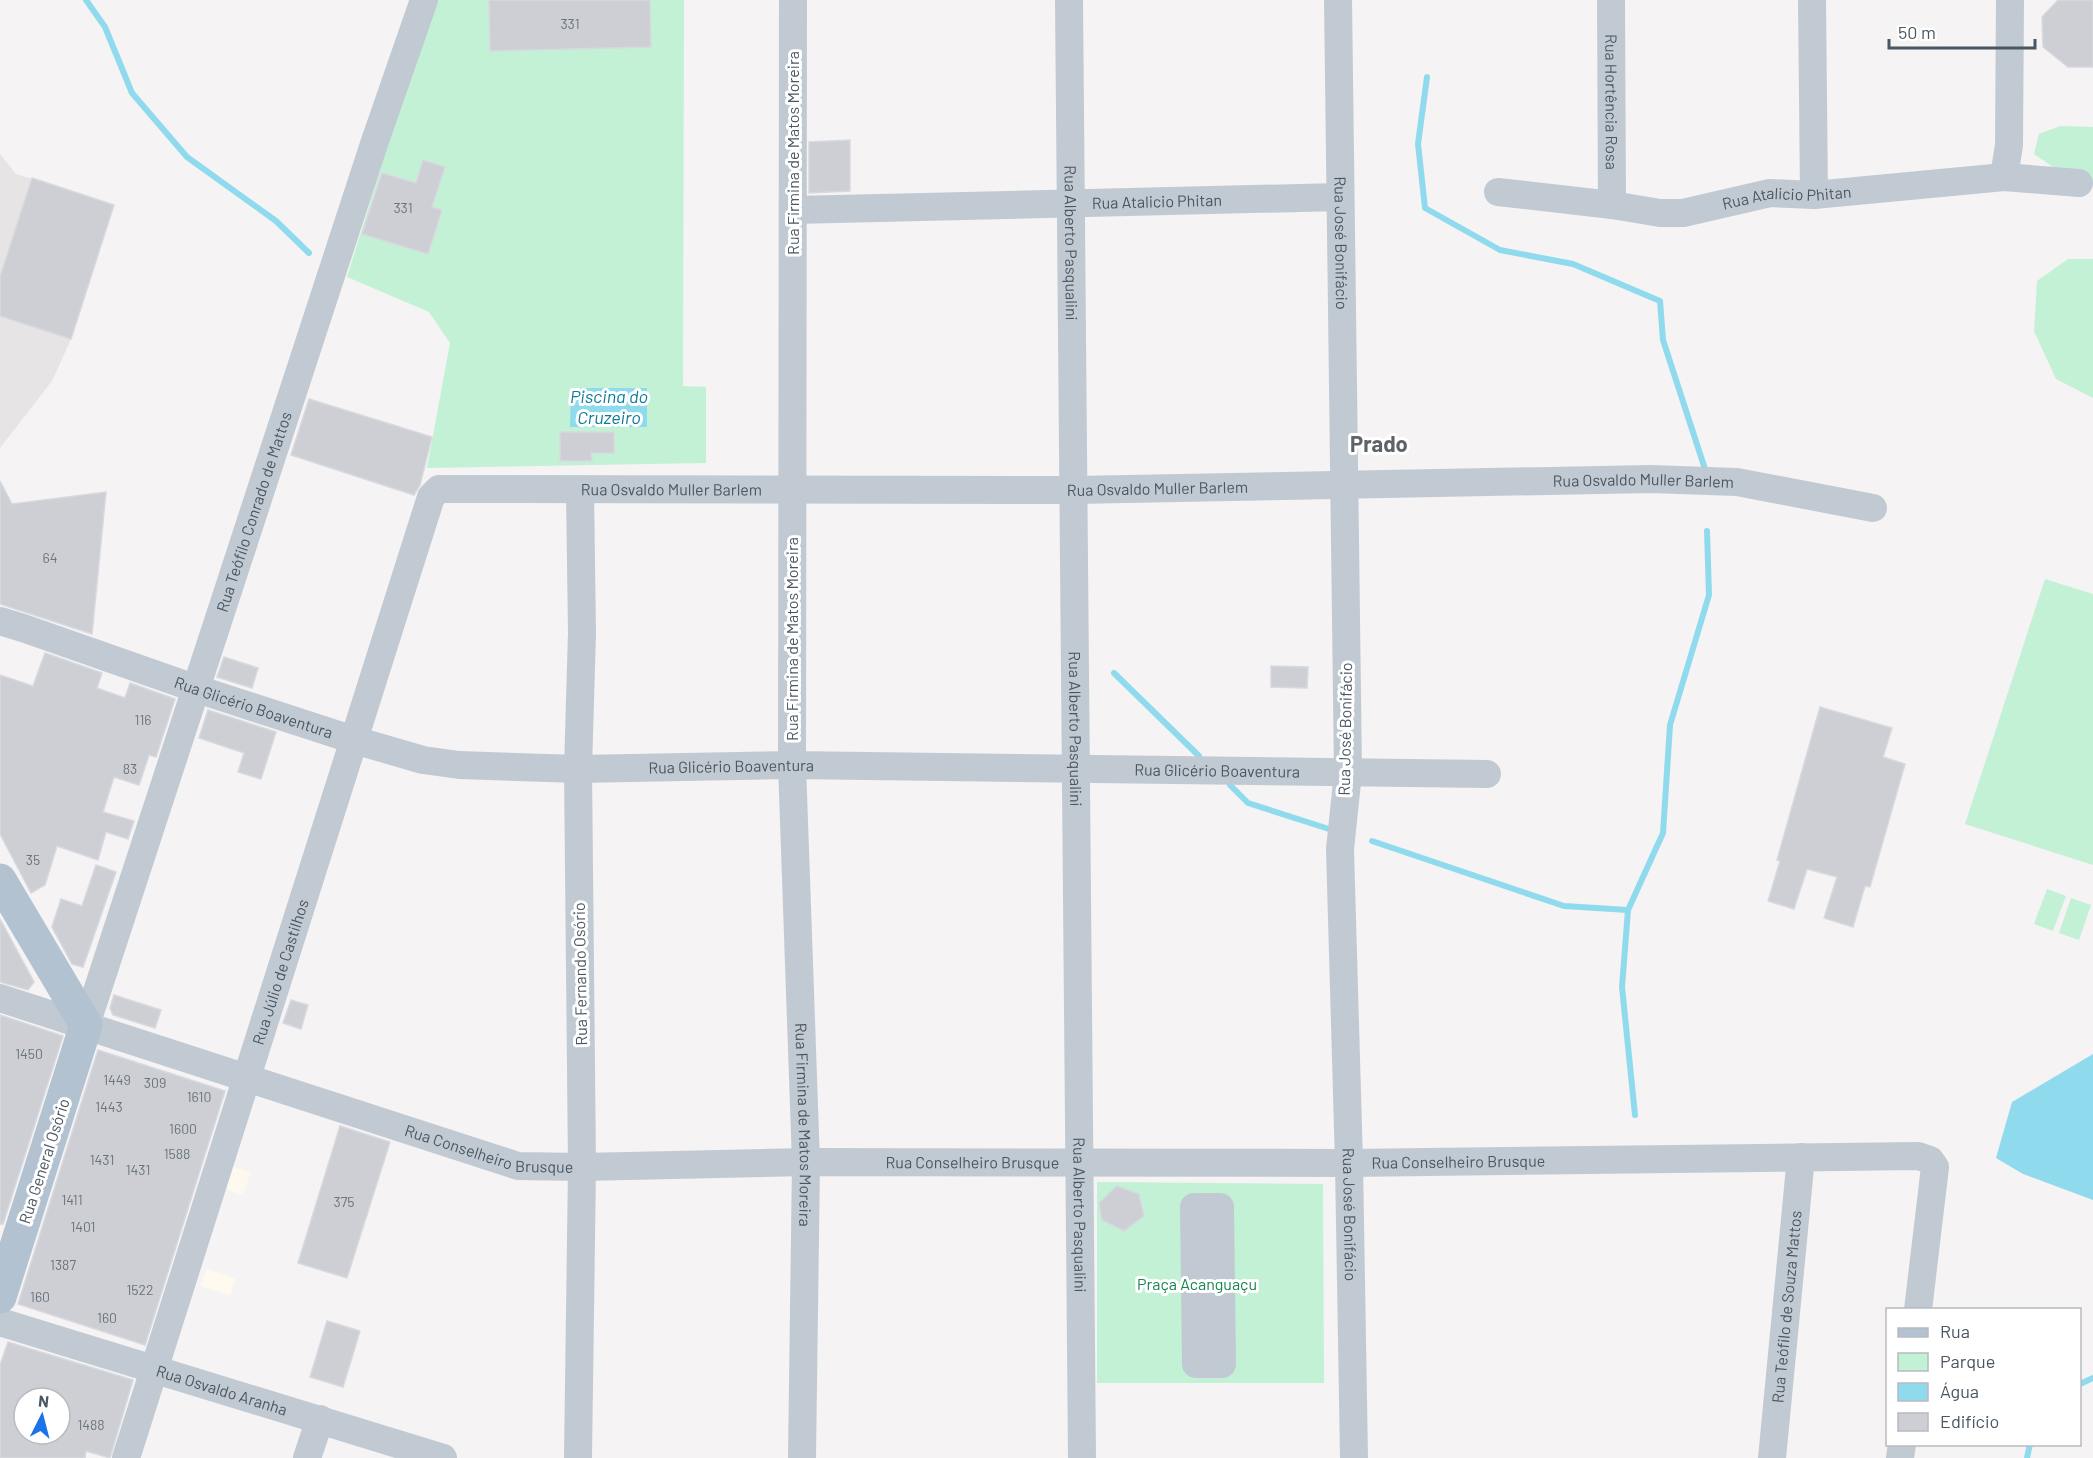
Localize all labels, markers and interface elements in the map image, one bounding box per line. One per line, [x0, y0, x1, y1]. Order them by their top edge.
scale bar [1889, 12, 2034, 50]
house number: 331 [560, 15, 580, 32]
text: 50 m [1898, 21, 1936, 43]
street label: Rua Hortência Rosa [1602, 34, 1622, 170]
street label: Rua Firmina de Matos Moreira [783, 51, 802, 255]
street label: Rua Alberto Pasqualini [1061, 165, 1082, 321]
street label: Rua José Bonifácio [1331, 176, 1352, 310]
street label: Rua Atalicio Phitan [1720, 182, 1852, 213]
street label: Rua Atalicio Phitan [1092, 190, 1222, 212]
house number: 331 [393, 199, 413, 216]
water label: Piscina do Cruzeiro [570, 385, 648, 428]
street label: Rua Teófilo Conrado de Mattos [212, 409, 295, 614]
district label: Prado [1350, 430, 1408, 456]
street label: Rua Osvaldo Muller Barlem [1553, 469, 1734, 491]
street label: Rua Osvaldo Muller Barlem [1067, 477, 1248, 499]
street label: Rua Osvaldo Muller Barlem [581, 479, 762, 499]
street label: Rua Firmina de Matos Moreira [782, 537, 801, 741]
house number: 64 [43, 549, 57, 566]
street label: Rua Alberto Pasqualini [1066, 651, 1086, 807]
street label: Rua José Bonifácio [1334, 662, 1355, 796]
street label: Rua Glicério Boaventura [172, 672, 336, 742]
house number: 116 [134, 711, 152, 728]
street label: Rua Glicério Boaventura [648, 755, 814, 777]
street label: Rua Glicério Boaventura [1134, 759, 1300, 781]
house number: 83 [123, 760, 137, 777]
house number: 35 [26, 851, 40, 868]
street label: Rua Júlio de Castilhos [248, 896, 312, 1047]
street label: Rua Fernando Osório [569, 902, 590, 1046]
street label: Rua Firmina de Matos Moreira [792, 1023, 816, 1227]
house number: 1450 [15, 1045, 43, 1062]
house number: 1449 [103, 1071, 131, 1088]
house number: 309 [144, 1074, 166, 1091]
house number: 1610 [187, 1088, 211, 1105]
street label: Rua General Osório [14, 1096, 73, 1226]
house number: 1443 [95, 1098, 123, 1115]
house number: 1600 [169, 1120, 197, 1137]
street label: Rua Conselheiro Brusque [403, 1120, 573, 1176]
street label: Rua Alberto Pasqualini [1070, 1137, 1091, 1293]
house number: 1588 [164, 1145, 190, 1162]
street label: Rua José Bonifácio [1340, 1147, 1361, 1281]
house number: 1431 [90, 1151, 114, 1168]
street label: Rua Conselheiro Brusque [1371, 1151, 1545, 1172]
street label: Rua Conselheiro Brusque [886, 1152, 1059, 1171]
house number: 1431 [126, 1161, 150, 1178]
house number: 1411 [61, 1191, 83, 1208]
house number: 375 [333, 1193, 355, 1210]
street label: Rua Teófilo de Souza Mattos [1767, 1209, 1805, 1404]
house number: 1401 [70, 1218, 96, 1235]
house number: 1387 [50, 1256, 76, 1273]
park label: Praça Acanguaçu [1137, 1274, 1257, 1293]
house number: 1522 [126, 1281, 154, 1298]
house number: 160 [30, 1288, 50, 1305]
legend [1886, 1308, 2081, 1446]
house number: 160 [97, 1309, 117, 1326]
text: Rua [1940, 1320, 1970, 1342]
text: Parque [1940, 1350, 1995, 1372]
street label: Rua Osvaldo Aranha [154, 1361, 290, 1419]
text: Água [1940, 1380, 1979, 1402]
north arrow [12, 1386, 72, 1446]
text: N [37, 1391, 50, 1411]
text: Edifício [1940, 1410, 1999, 1432]
house number: 1488 [77, 1416, 105, 1433]

